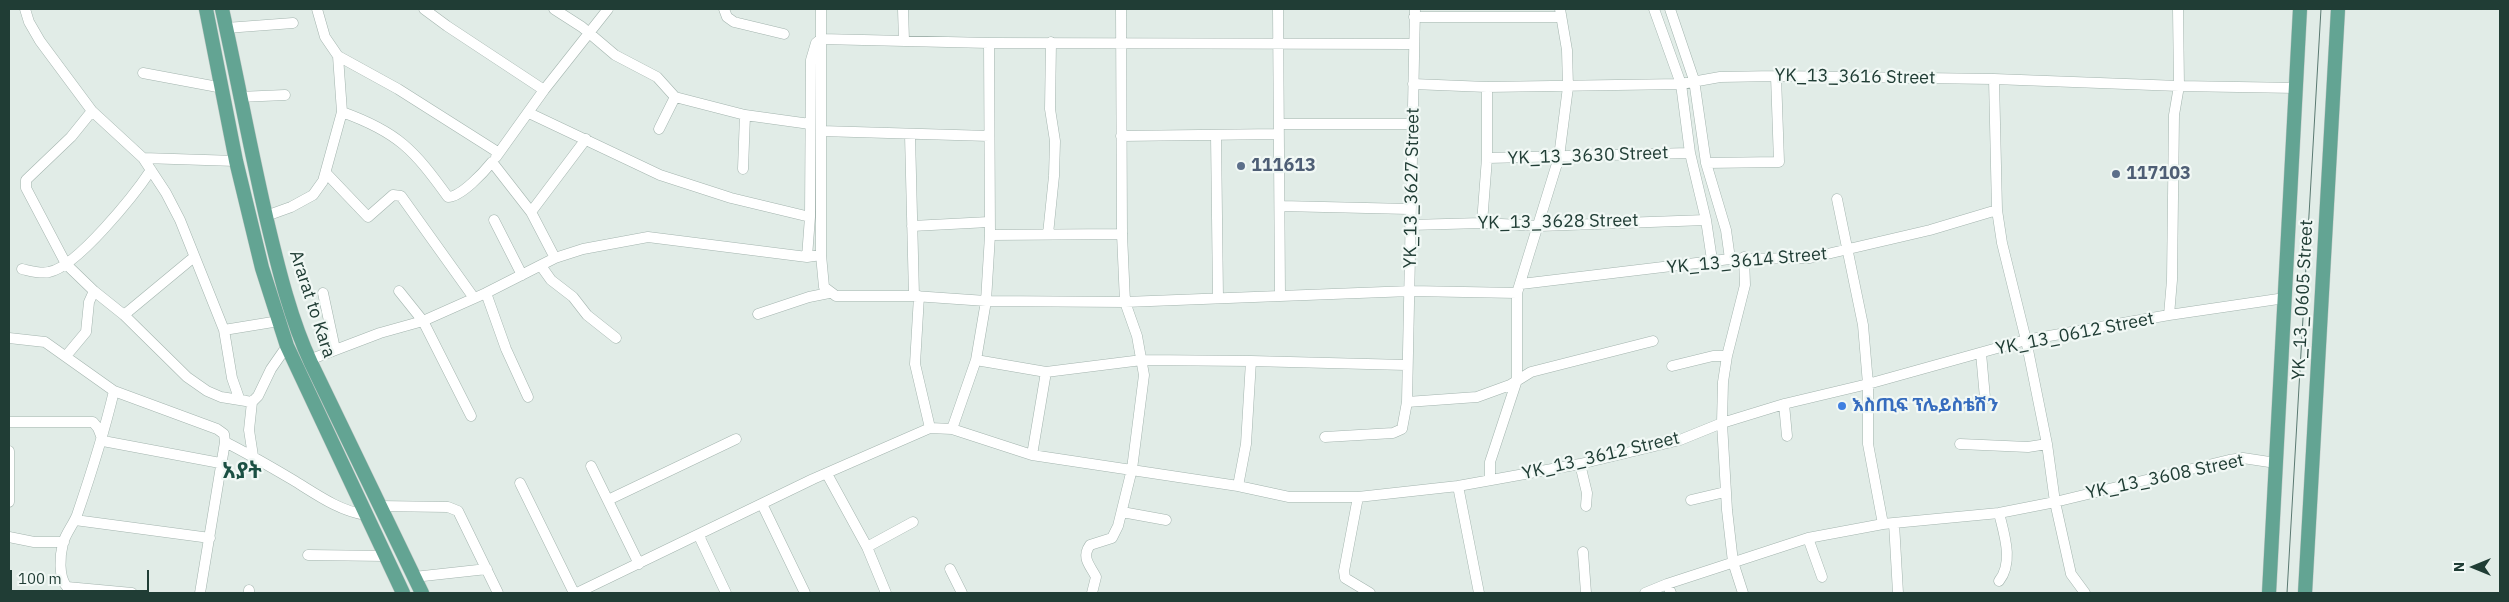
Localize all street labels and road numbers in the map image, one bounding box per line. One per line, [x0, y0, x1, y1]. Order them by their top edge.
street label: YK_13_3616 Street [1774, 65, 1936, 89]
street label: YK_13_3627 Street [1400, 107, 1424, 269]
street label: YK_13_3630 Street [1507, 142, 1669, 170]
street label: YK_13_3628 Street [1477, 210, 1639, 234]
street label: YK_13_0605 Street [2288, 219, 2318, 381]
street label: YK_13_3614 Street [1666, 243, 1828, 279]
street label: Ararat to Kara [284, 247, 340, 361]
street label: YK_13_0612 Street [1994, 308, 2156, 360]
street label: YK_13_3612 Street [1520, 427, 1682, 485]
street label: YK_13_3608 Street [2084, 450, 2246, 504]

